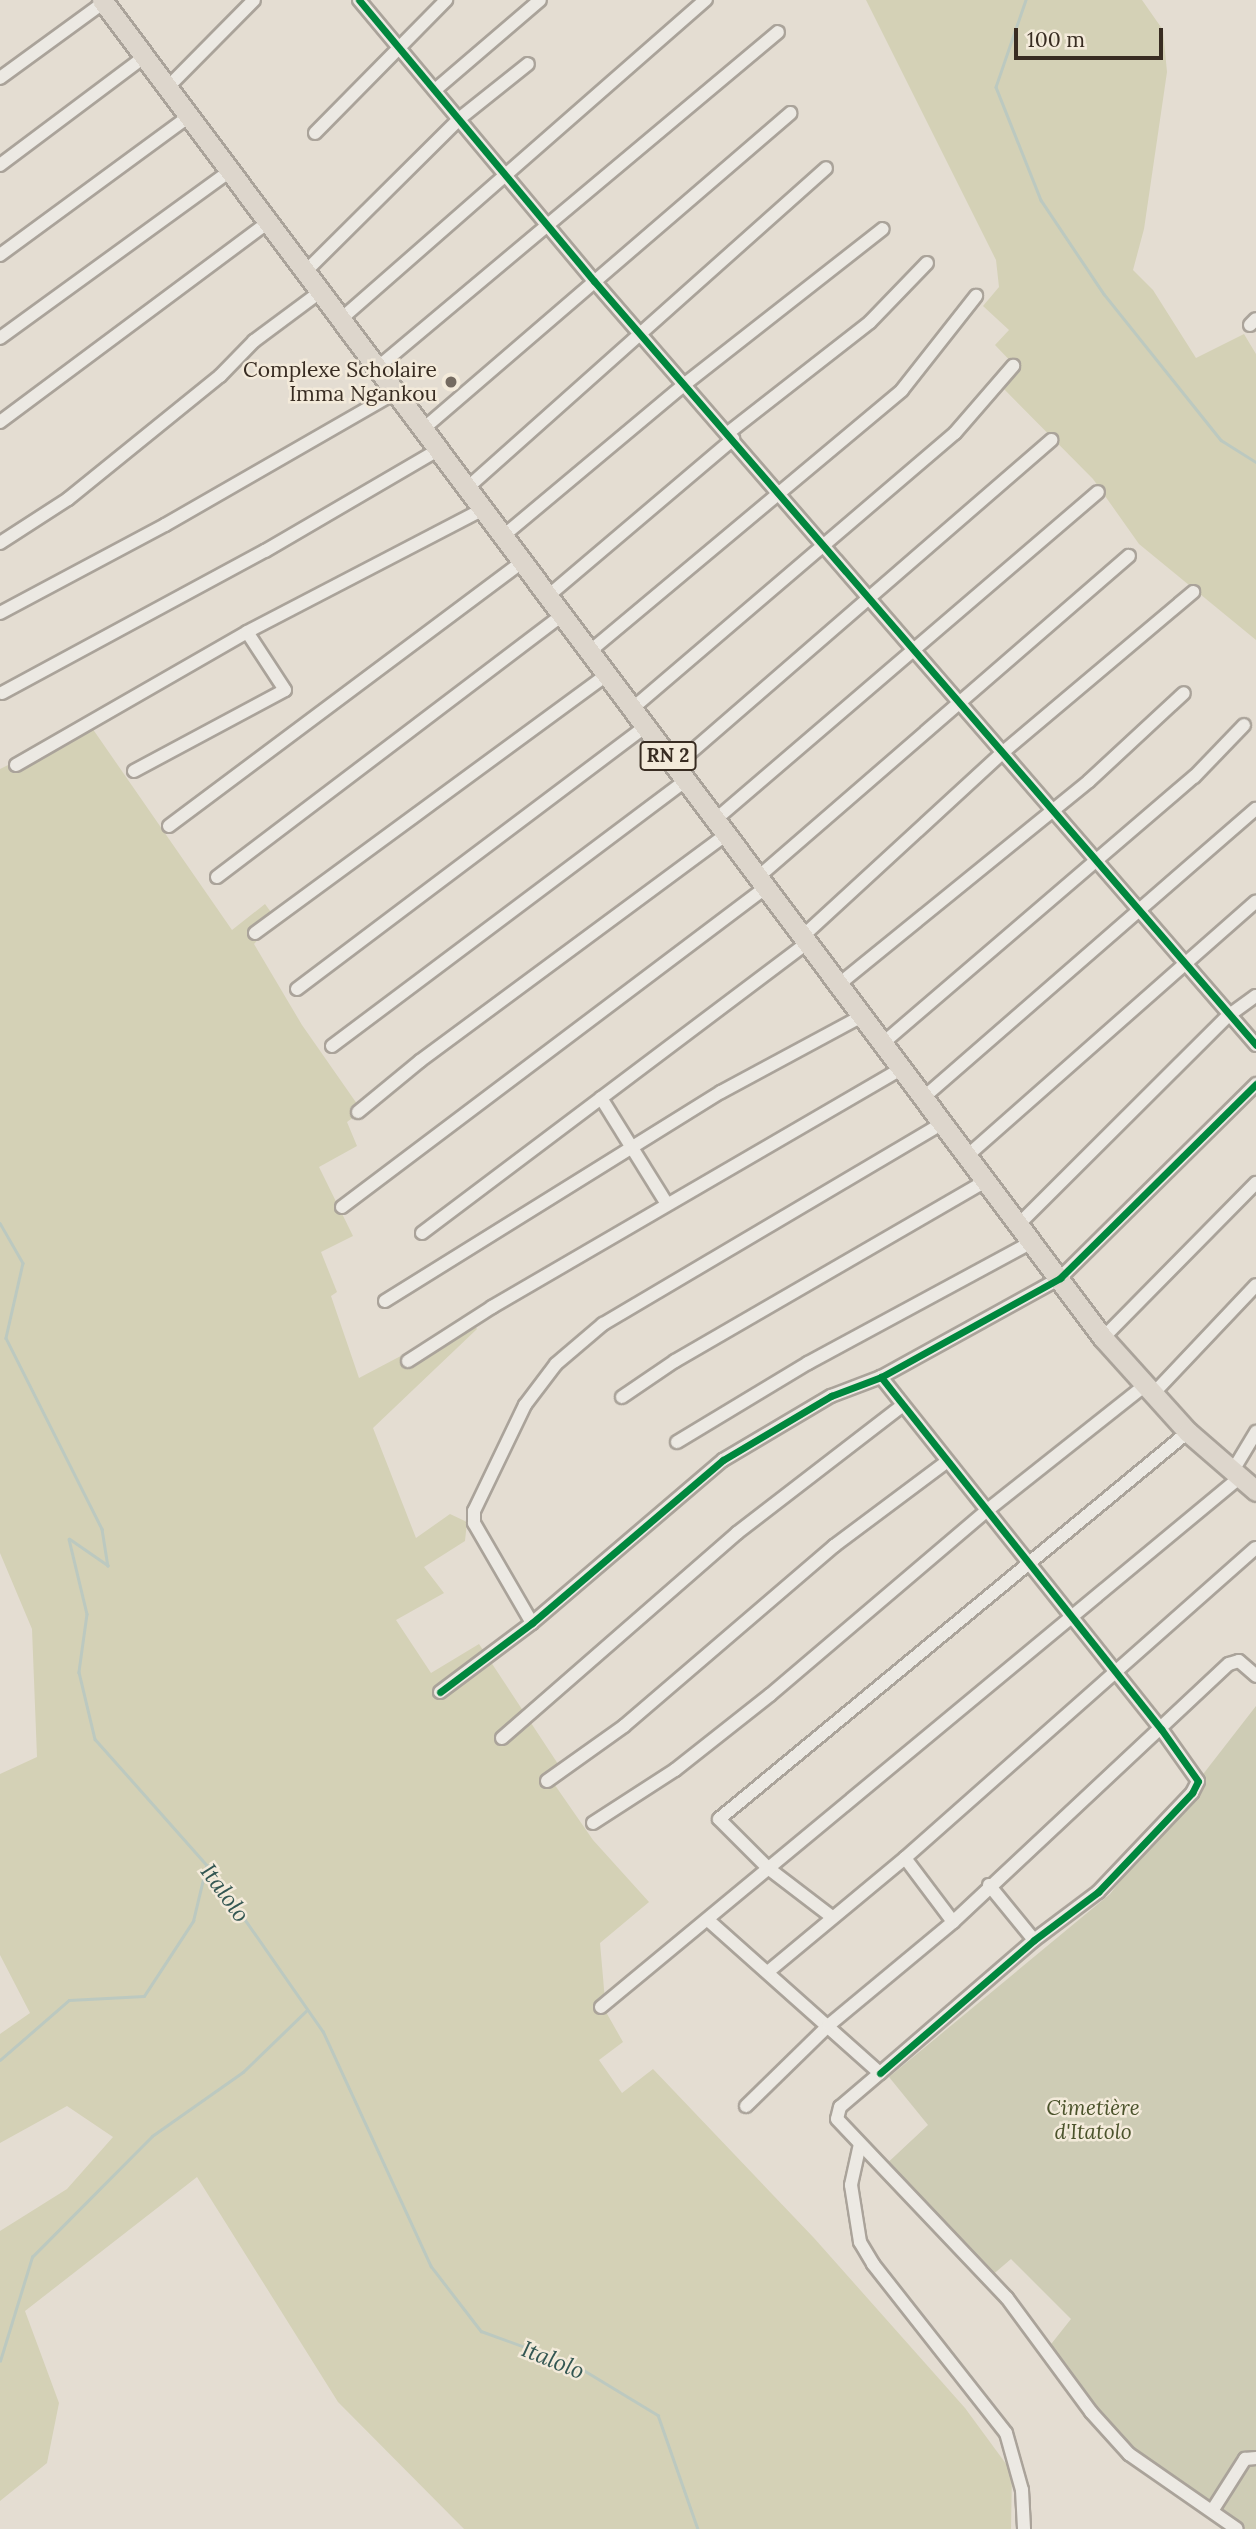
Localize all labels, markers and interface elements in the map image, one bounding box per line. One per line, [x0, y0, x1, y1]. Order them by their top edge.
scale bar [1018, 14, 1167, 58]
text: 100 m [1027, 26, 1085, 53]
place label: Complexe Scholaire Imma Ngankou [243, 357, 437, 407]
marker: Complexe Scholaire Imma Ngankou [443, 374, 459, 390]
road number: RN 2 [638, 740, 698, 772]
water label: Italolo [195, 1858, 255, 1928]
park label: Cimetière d'Itatolo [1046, 2095, 1140, 2145]
water label: Italolo [518, 2335, 588, 2385]

